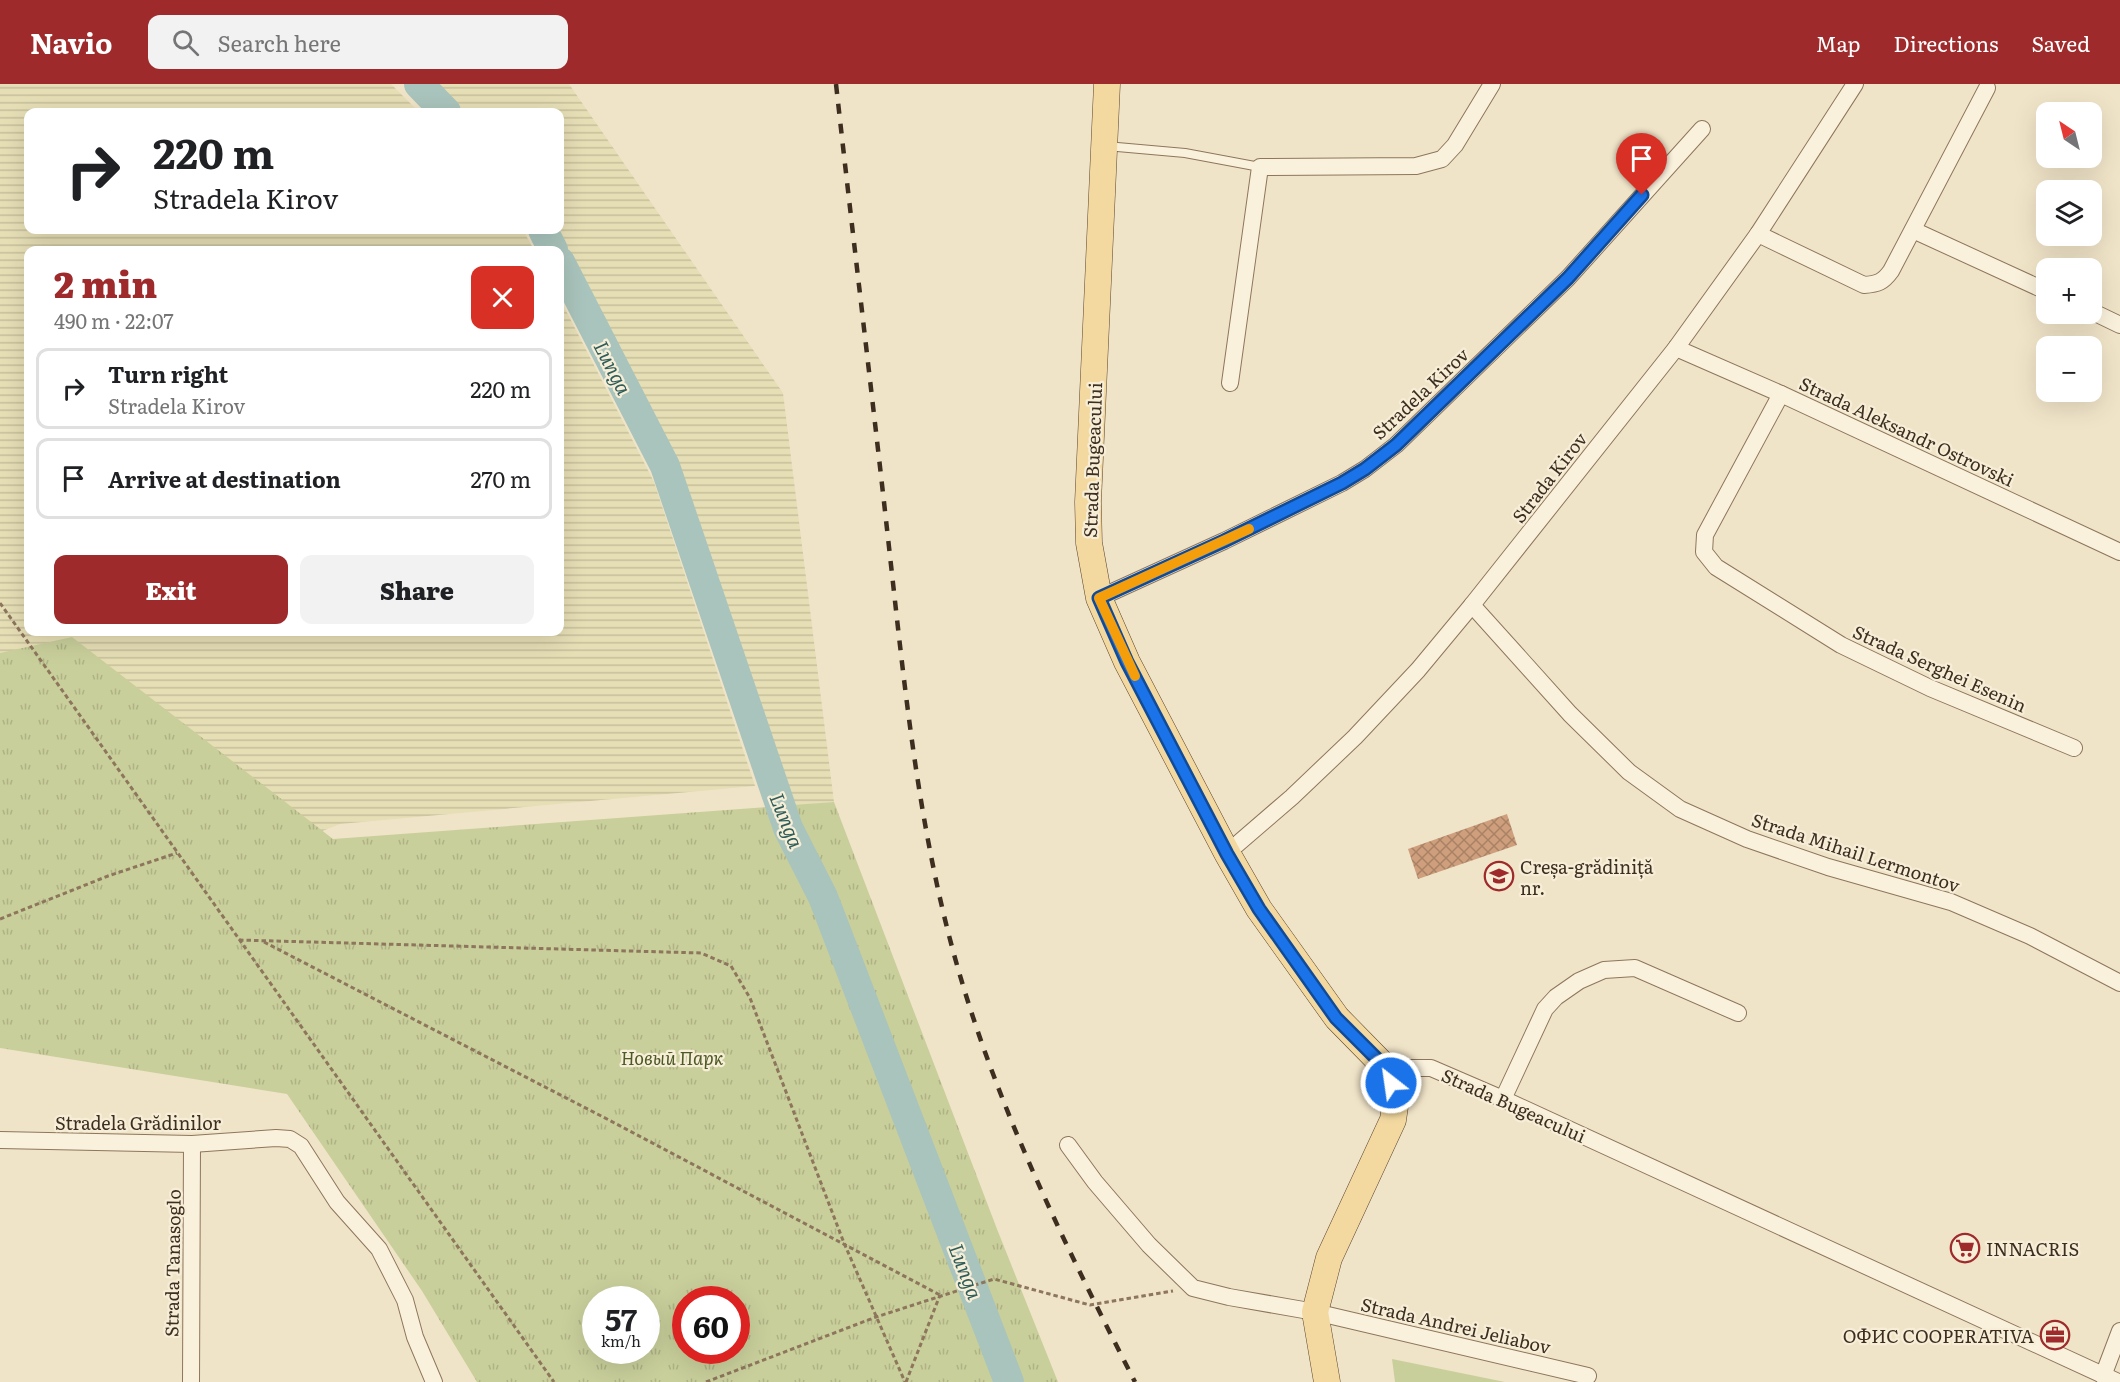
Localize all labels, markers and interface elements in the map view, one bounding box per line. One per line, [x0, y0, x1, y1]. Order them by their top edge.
search box [148, 15, 568, 69]
text: Navio [30, 21, 112, 63]
icon: search [169, 26, 202, 59]
text: Search here [217, 26, 341, 59]
text: Map [1816, 27, 1861, 58]
text: Directions [1894, 27, 1999, 58]
text: Saved [2032, 27, 2090, 58]
north arrow [2036, 102, 2102, 168]
map controls [2036, 102, 2102, 402]
text: 220 m [153, 120, 274, 182]
icon: right [54, 132, 132, 210]
pin [1616, 133, 1667, 195]
icon: arrive [1625, 142, 1658, 175]
text: Stradela Kirov [153, 177, 339, 217]
button: layers [2036, 180, 2102, 246]
text: 2 min [54, 256, 157, 309]
button: + [2036, 258, 2102, 324]
button: close [471, 266, 534, 329]
text: 490 m · 22:07 [54, 305, 174, 335]
water label: Lunga [588, 335, 641, 400]
button: − [2036, 336, 2102, 402]
street label: Stradela Kirov [1366, 341, 1475, 445]
text: Turn right [108, 357, 228, 390]
street label: Strada Aleksandr Ostrovski [1795, 369, 2019, 493]
icon: right [57, 372, 90, 405]
text: 220 m [470, 372, 531, 405]
street label: Strada Bugeacului [1076, 382, 1108, 538]
text: Stradela Kirov [108, 390, 245, 420]
street label: Strada Kirov [1505, 426, 1593, 528]
icon: arrive [57, 462, 90, 495]
text: Arrive at destination [108, 462, 341, 495]
text: 270 m [470, 462, 531, 495]
button: Exit [54, 555, 288, 624]
button: Share [300, 555, 534, 624]
street label: Strada Serghei Esenin [1849, 618, 2031, 719]
water label: Lunga [763, 788, 813, 853]
street label: Strada Mihail Lermontov [1748, 806, 1964, 899]
place label: Creșa-grădiniță nr. [1520, 853, 1654, 901]
school or university icon: Creșa-grădiniță nr. [1483, 860, 1515, 892]
park label: Новый Парк [621, 1044, 724, 1071]
position arrow [1359, 1051, 1423, 1115]
street label: Strada Bugeacului [1438, 1061, 1590, 1149]
street label: Stradela Grădinilor [55, 1109, 222, 1136]
street label: Strada Tanasoglo [157, 1189, 187, 1337]
supermarket icon: INNACRIS [1949, 1232, 1981, 1264]
place label: INNACRIS [1986, 1235, 2079, 1262]
water label: Lunga [943, 1239, 991, 1304]
speed limit sign: 60 [672, 1286, 750, 1364]
street label: Strada Andrei Jeliabov [1358, 1290, 1554, 1360]
text: 57 [605, 1296, 637, 1340]
office icon: ОФИС COOPERATIVA [2039, 1319, 2071, 1351]
place label: ОФИС COOPERATIVA [1843, 1322, 2034, 1349]
text: km/h [601, 1329, 641, 1352]

